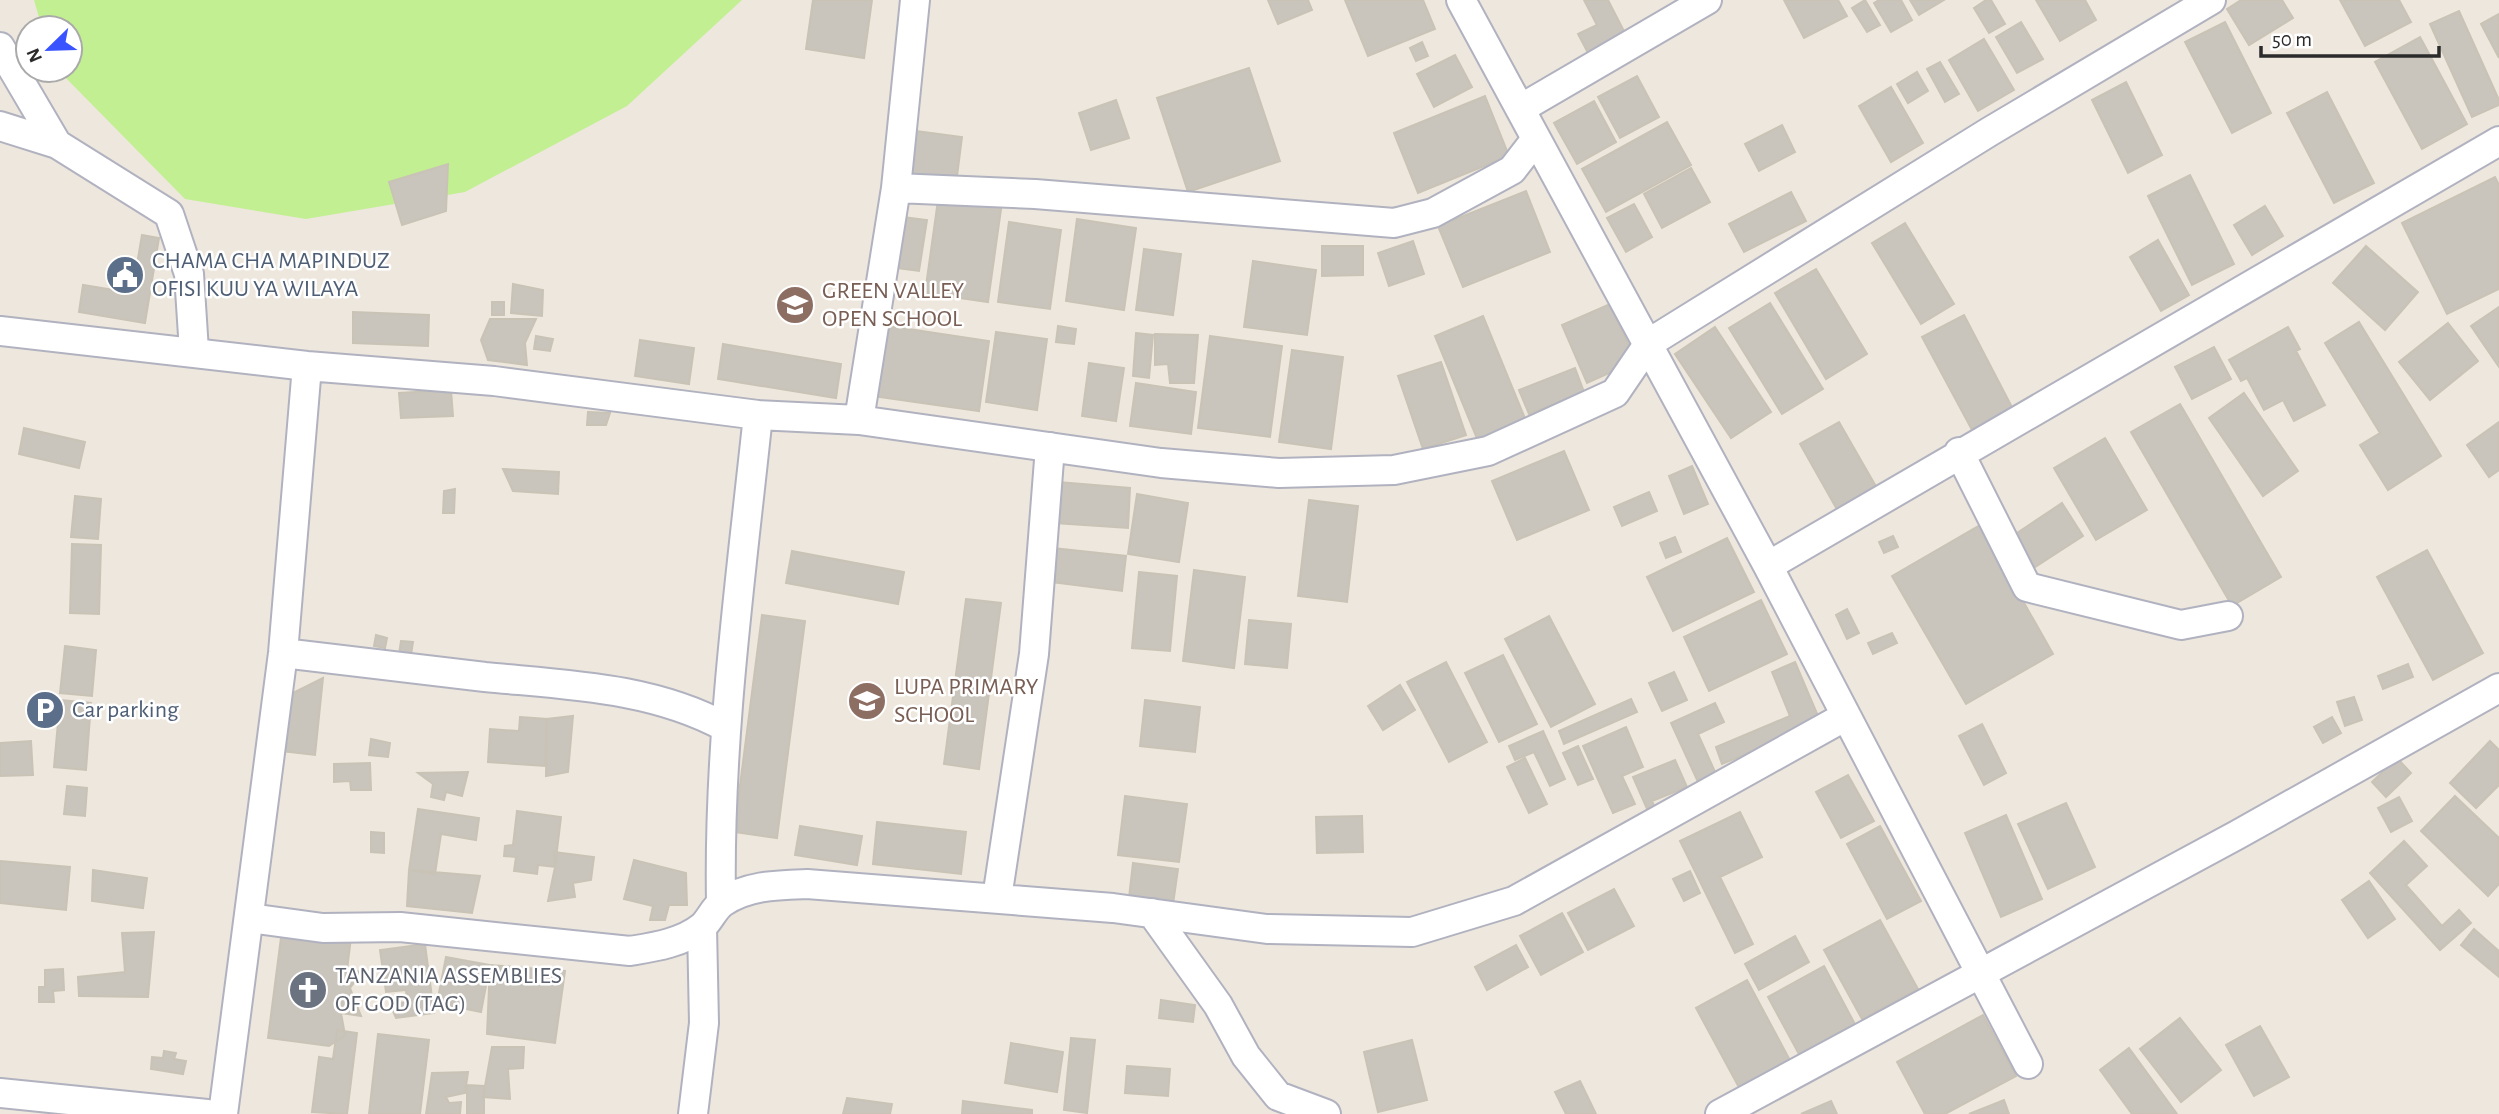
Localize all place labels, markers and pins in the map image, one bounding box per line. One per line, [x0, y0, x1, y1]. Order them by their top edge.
place label: CHAMA CHA MAPINDUZ OFISI KUU YA WILAYA [152, 249, 390, 301]
public building icon: CHAMA CHA MAPINDUZ OFISI KUU YA WILAYA [104, 254, 146, 296]
place label: GREEN VALLEY OPEN SCHOOL [822, 279, 965, 331]
school or university icon: GREEN VALLEY OPEN SCHOOL [774, 284, 816, 326]
place label: LUPA PRIMARY SCHOOL [894, 675, 1039, 727]
school or university icon: LUPA PRIMARY SCHOOL [846, 680, 888, 722]
parking icon: Car parking [24, 689, 66, 731]
place label: Car parking [72, 698, 179, 722]
place label: TANZANIA ASSEMBLIES OF GOD (TAG) [335, 964, 562, 1016]
church icon: TANZANIA ASSEMBLIES OF GOD (TAG) [287, 969, 329, 1011]

